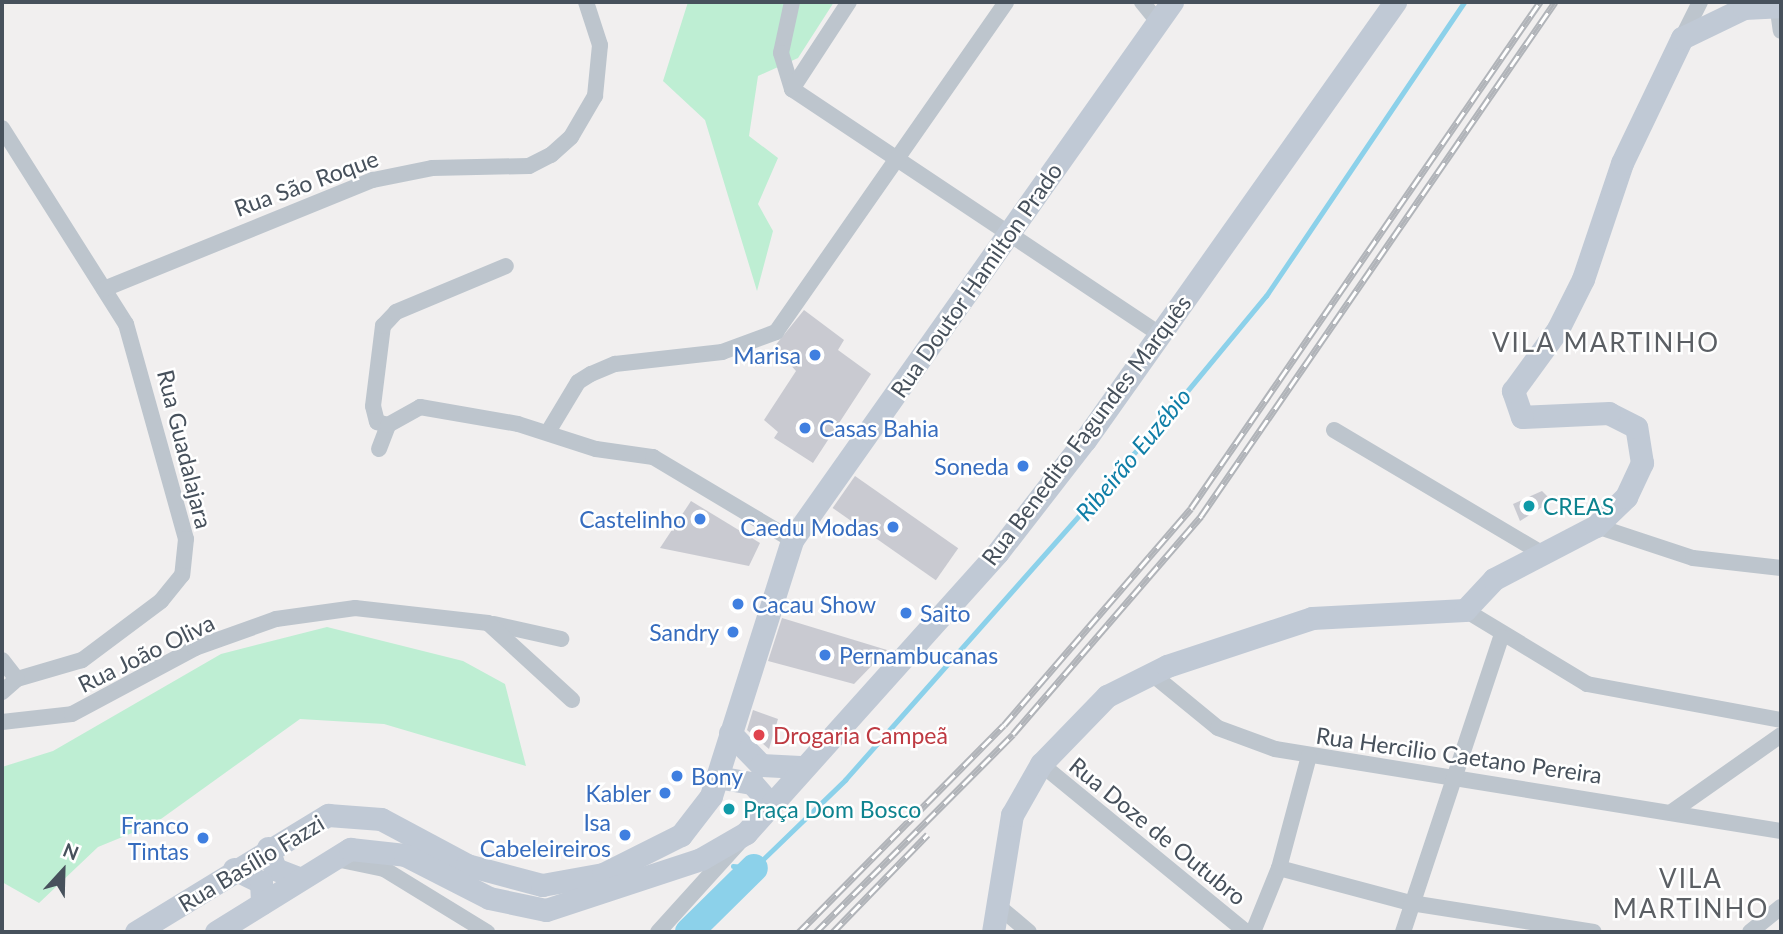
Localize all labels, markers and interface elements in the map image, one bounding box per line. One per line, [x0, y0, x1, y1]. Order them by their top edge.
street label: Rua São Roque [230, 144, 382, 222]
street label: Rua Doutor Hamilton Prado [884, 157, 1068, 403]
street label: Rua Benedito Fagundes Marquês [975, 290, 1197, 570]
district label: VILA MARTINHO [1493, 327, 1719, 359]
place label: Marisa [733, 341, 801, 369]
marker: Marisa [807, 347, 823, 363]
street label: Rua Guadalajara [152, 367, 218, 531]
water label: Ribeirão Euzébio [1069, 382, 1197, 526]
place label: Casas Bahia [819, 414, 939, 442]
marker: Casas Bahia [797, 420, 813, 436]
place label: Soneda [934, 452, 1009, 480]
marker: Soneda [1015, 458, 1031, 474]
place label: CREAS [1543, 492, 1614, 520]
marker: CREAS [1521, 498, 1537, 514]
place label: Castelinho [579, 505, 686, 533]
marker: Castelinho [692, 511, 708, 527]
place label: Caedu Modas [740, 513, 879, 541]
marker: Caedu Modas [885, 519, 901, 535]
place label: Cacau Show [752, 590, 876, 618]
marker: Cacau Show [730, 596, 746, 612]
place label: Saito [920, 599, 970, 627]
marker: Saito [898, 605, 914, 621]
street label: Rua João Oliva [73, 608, 219, 698]
place label: Sandry [649, 618, 719, 646]
marker: Sandry [725, 624, 741, 640]
place label: Pernambucanas [839, 641, 998, 669]
marker: Pernambucanas [817, 647, 833, 663]
place label: Drogaria Campeã [773, 721, 948, 749]
street label: Rua Hercilio Caetano Pereira [1314, 721, 1604, 789]
marker: Drogaria Campeã [751, 727, 767, 743]
street label: Rua Doze de Outubro [1064, 751, 1252, 911]
place label: Bony [691, 762, 743, 790]
marker: Bony [669, 768, 685, 784]
place label: Kabler [586, 779, 651, 807]
marker: Kabler [657, 785, 673, 801]
place label: Praça Dom Bosco [743, 795, 921, 823]
marker: Praça Dom Bosco [721, 801, 737, 817]
place label: Isa Cabeleireiros [480, 808, 611, 862]
street label: Rua Basílio Fazzi [173, 809, 329, 917]
place label: Franco Tintas [121, 811, 189, 865]
marker: Isa Cabeleireiros [617, 827, 633, 843]
marker: Franco Tintas [195, 830, 211, 846]
north arrow [28, 836, 98, 906]
text: N [60, 838, 82, 864]
district label: VILA MARTINHO [1614, 863, 1768, 924]

